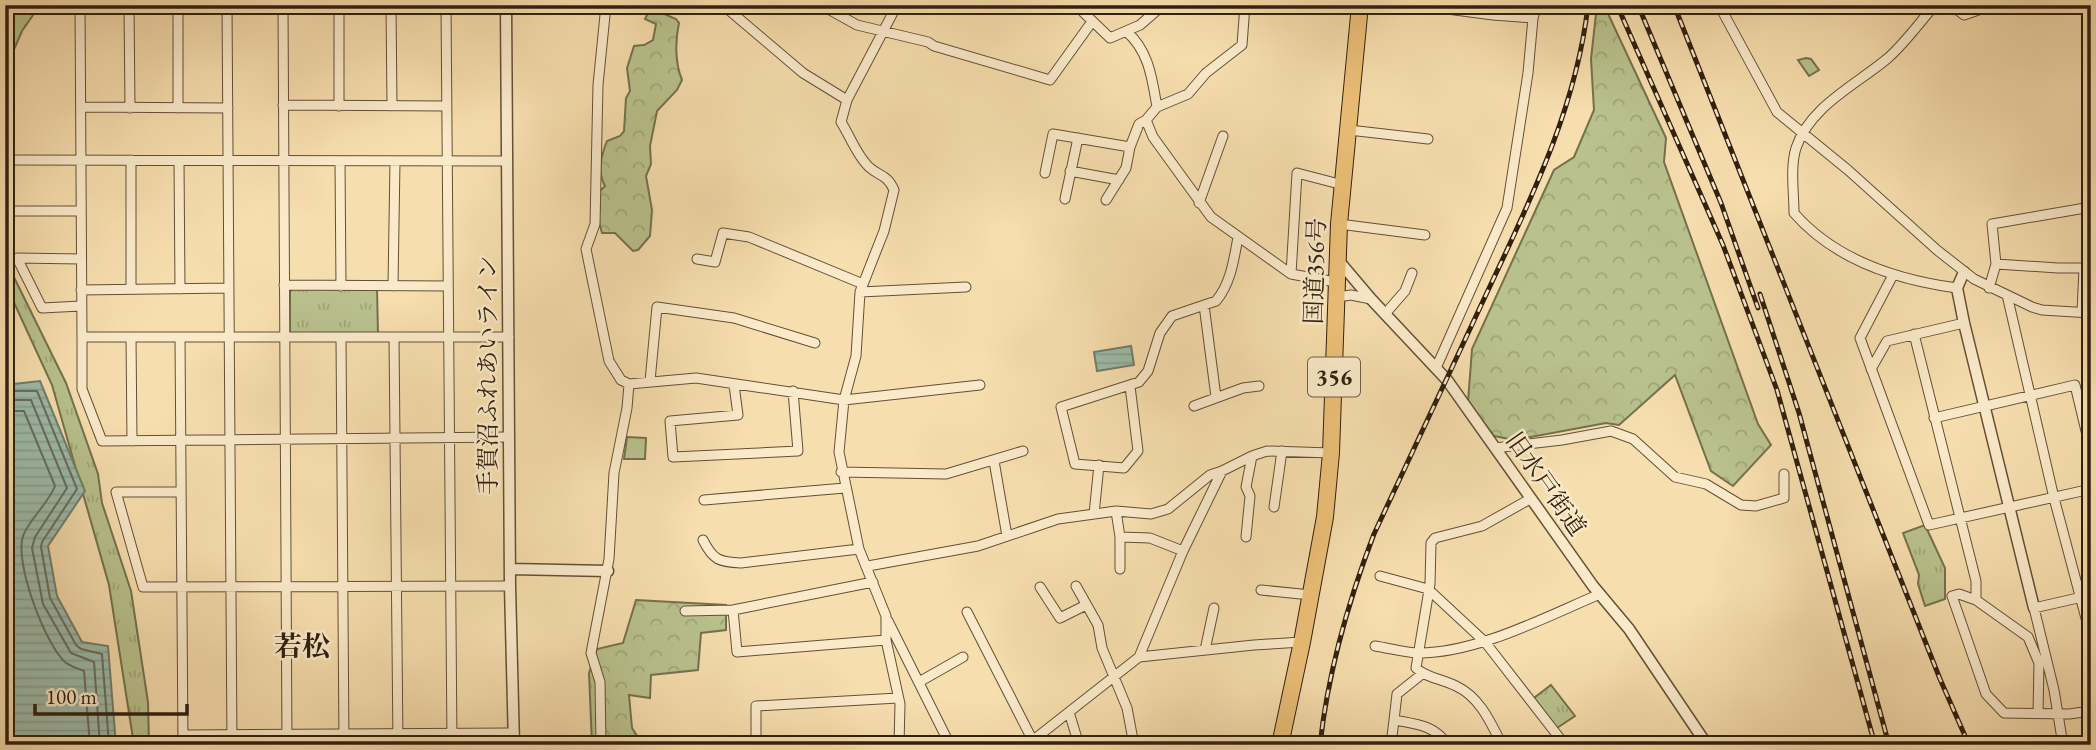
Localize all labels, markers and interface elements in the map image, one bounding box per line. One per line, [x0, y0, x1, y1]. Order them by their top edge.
street label: 国道356号 [1297, 217, 1332, 325]
street label: 手賀沼ふれあいライン [472, 255, 503, 495]
road number: 356 [1308, 358, 1360, 396]
street label: 旧水戸街道 [1499, 426, 1594, 542]
district label: 若松 [274, 628, 330, 664]
scale bar [35, 673, 187, 717]
text: 100 m [46, 683, 97, 710]

